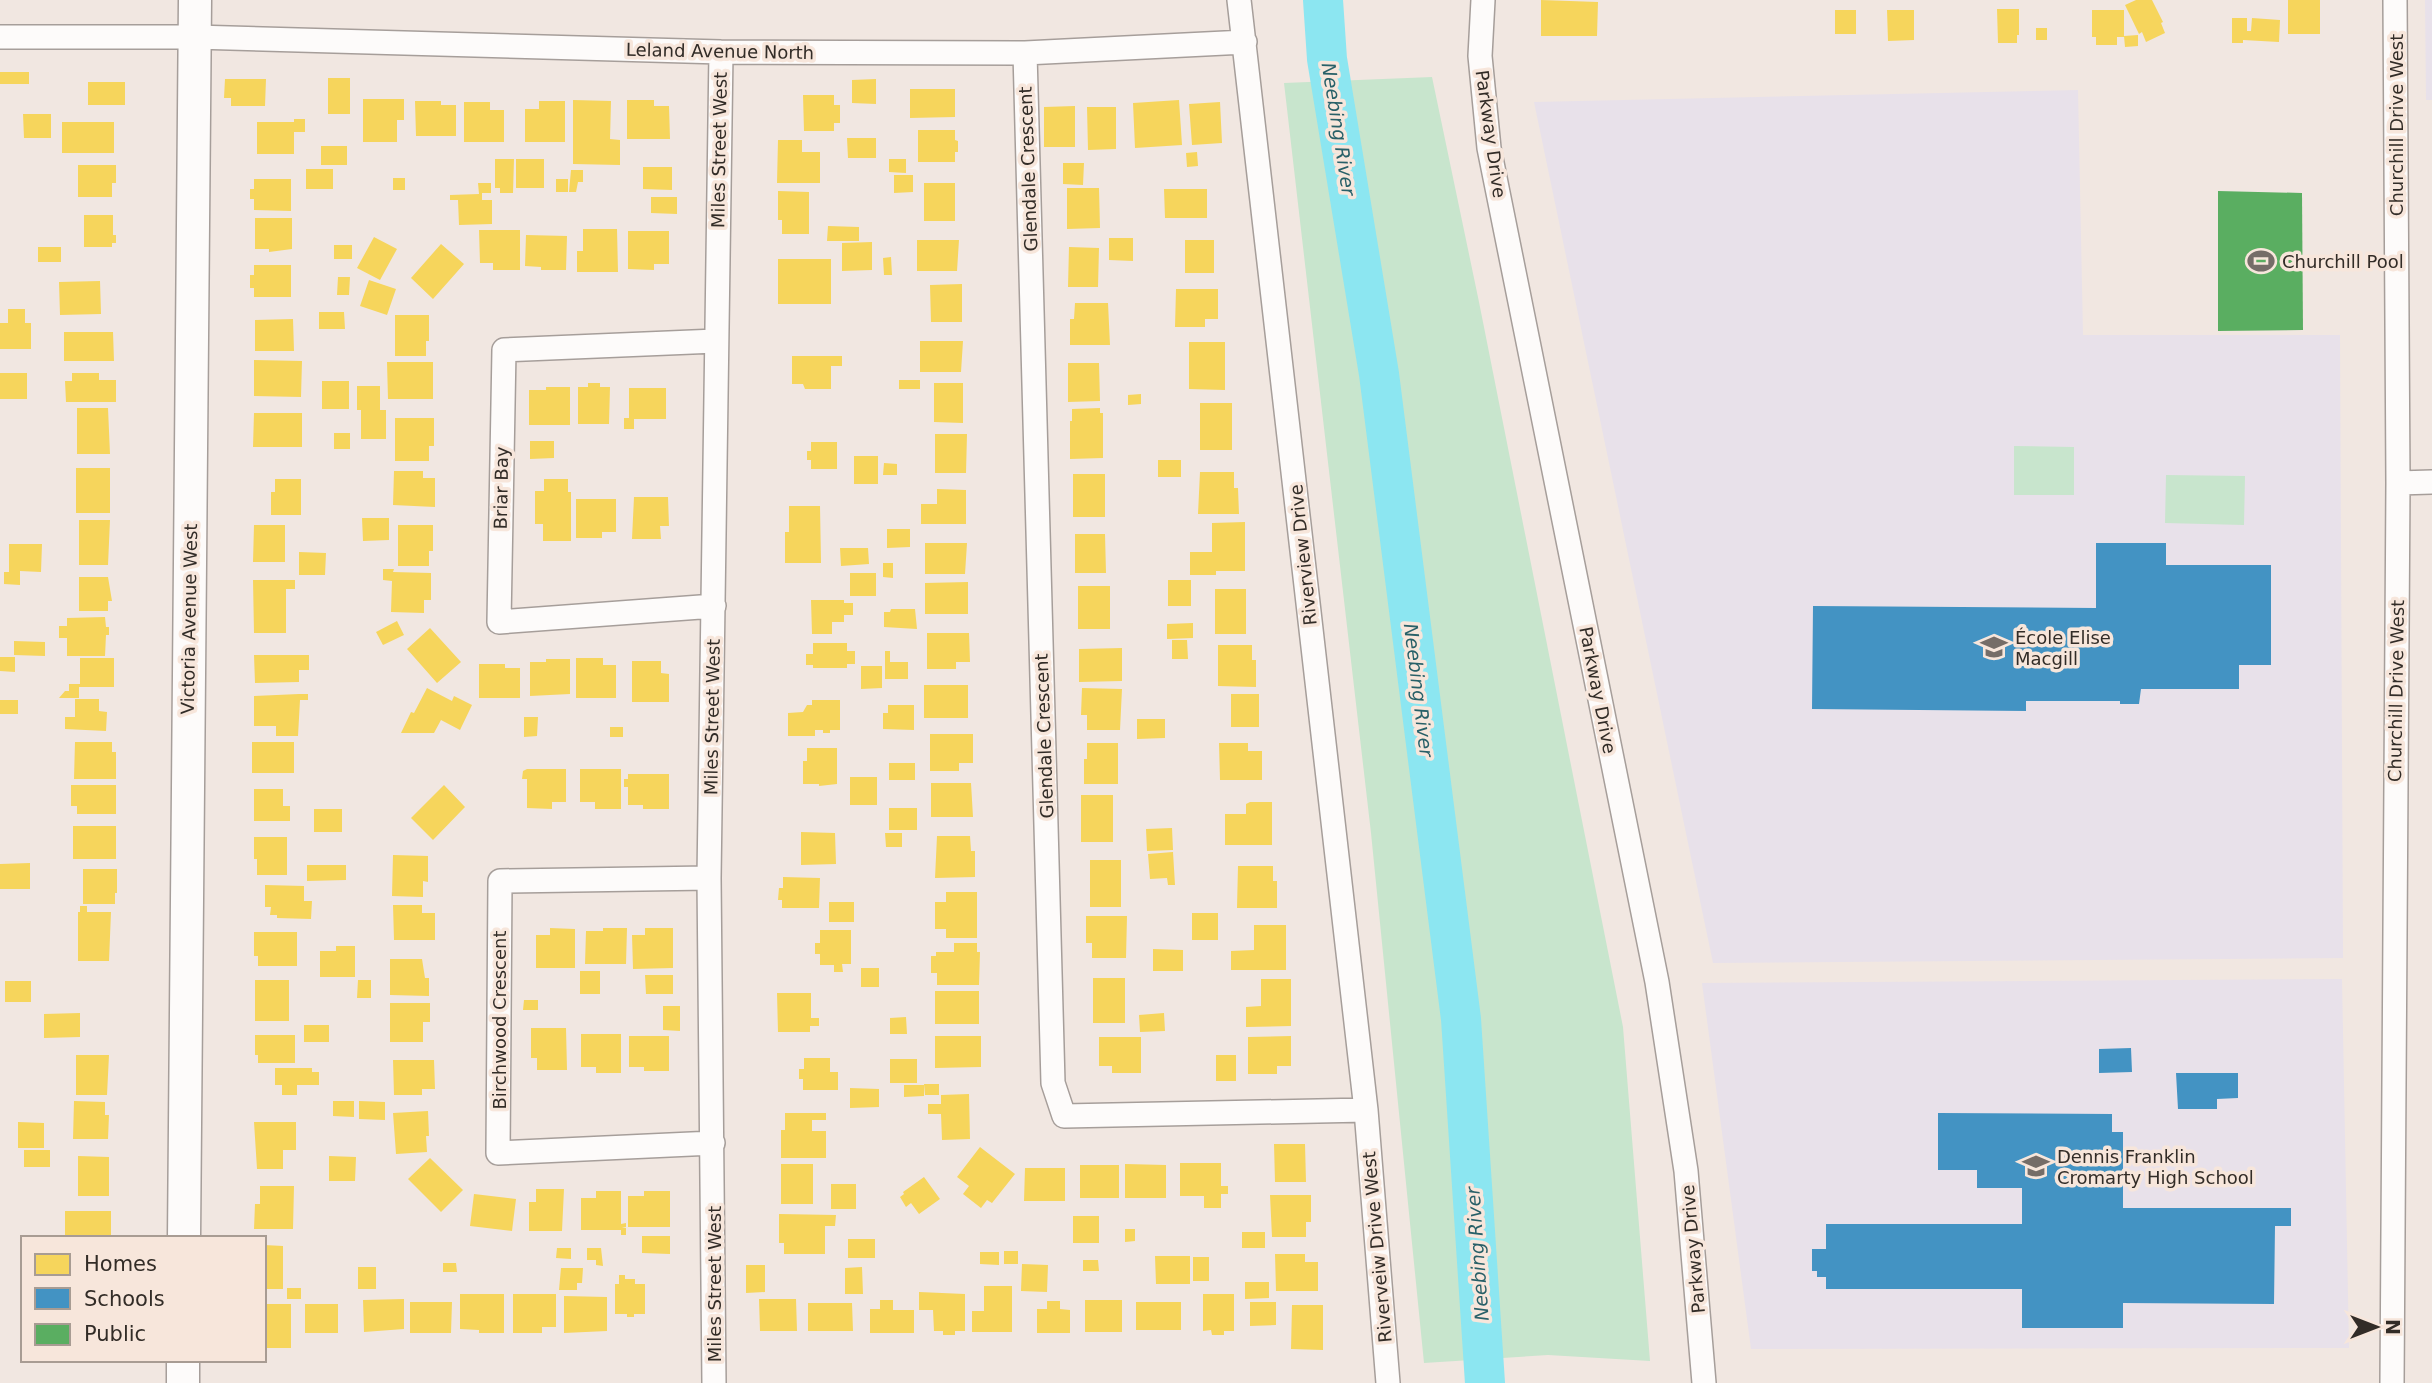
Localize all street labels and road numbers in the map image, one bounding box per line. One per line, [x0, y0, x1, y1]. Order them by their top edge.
street label: Churchill Drive West [2386, 34, 2407, 216]
street label: Leland Avenue North [626, 39, 814, 63]
street label: Parkway Drive [1472, 69, 1510, 199]
street label: Miles Street West [707, 72, 731, 228]
street label: Glendale Crescent [1015, 86, 1041, 252]
street label: Briar Bay [490, 446, 512, 530]
street label: Riverview Drive [1285, 483, 1321, 627]
street label: Victoria Avenue West [177, 523, 201, 715]
street label: Churchill Drive West [2384, 600, 2408, 782]
street label: Parkway Drive [1575, 625, 1621, 755]
street label: Miles Street West [700, 639, 724, 795]
street label: Glendale Crescent [1031, 653, 1057, 819]
street label: Birchwood Crescent [489, 930, 510, 1110]
street label: Riverveiw Drive West [1358, 1151, 1396, 1343]
street label: Parkway Drive [1677, 1184, 1709, 1314]
street label: Miles Street West [704, 1206, 725, 1362]

